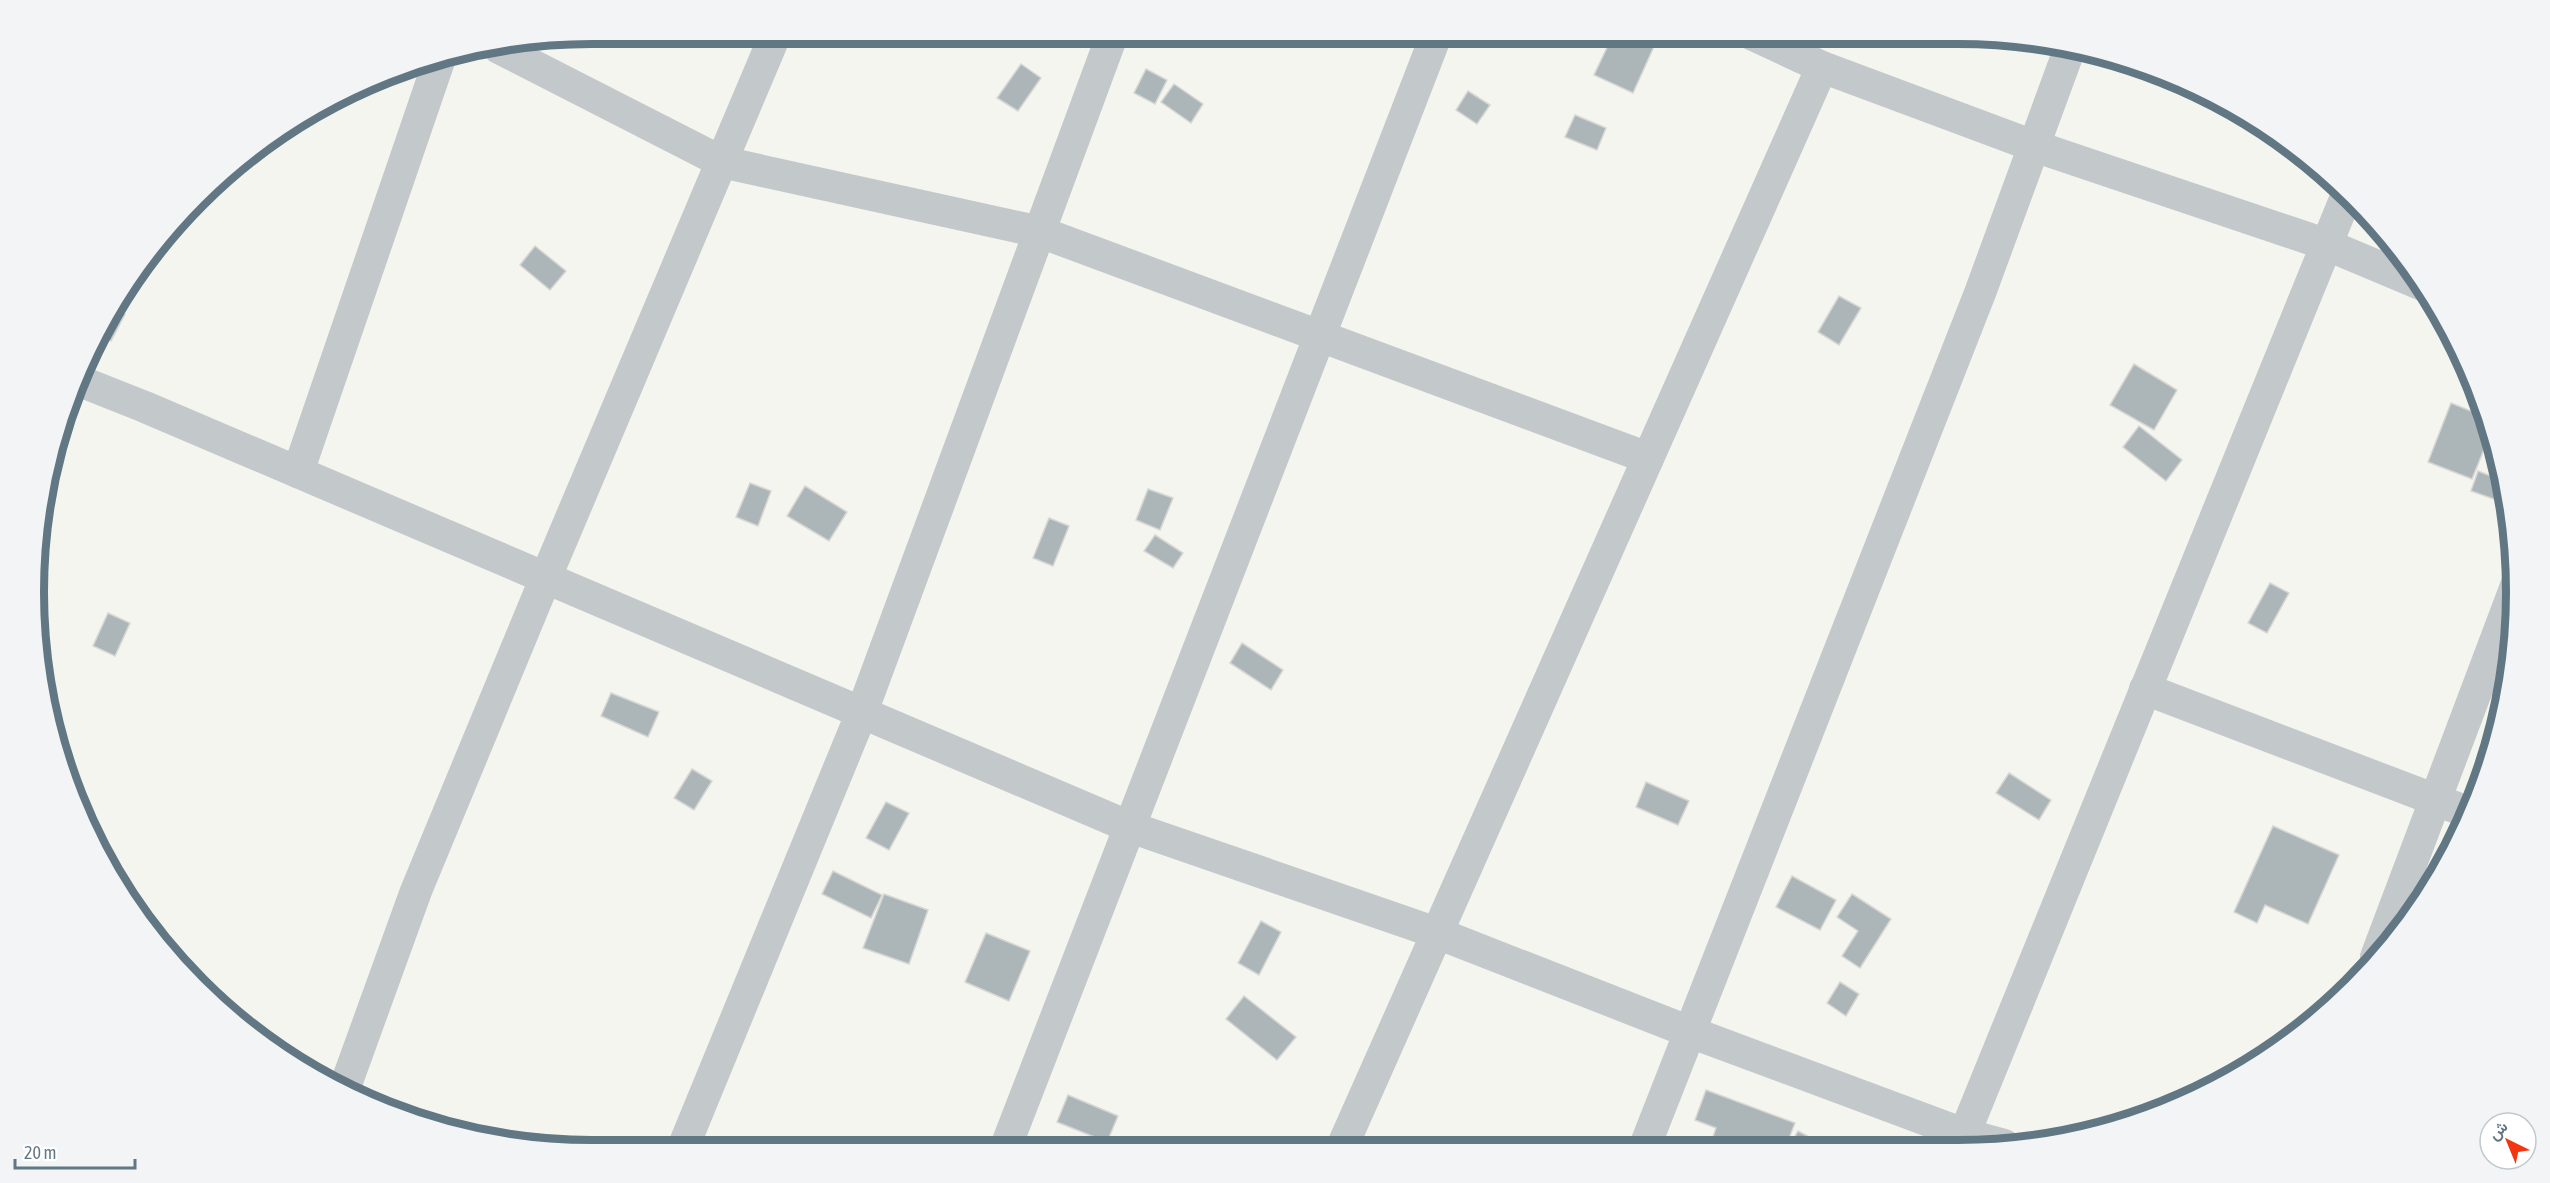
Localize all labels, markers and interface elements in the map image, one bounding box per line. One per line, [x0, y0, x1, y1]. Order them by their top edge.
north arrow [2478, 1111, 2538, 1171]
text: ش [2485, 1117, 2512, 1144]
scale bar [15, 1132, 135, 1170]
text: 20 m [24, 1142, 56, 1163]

